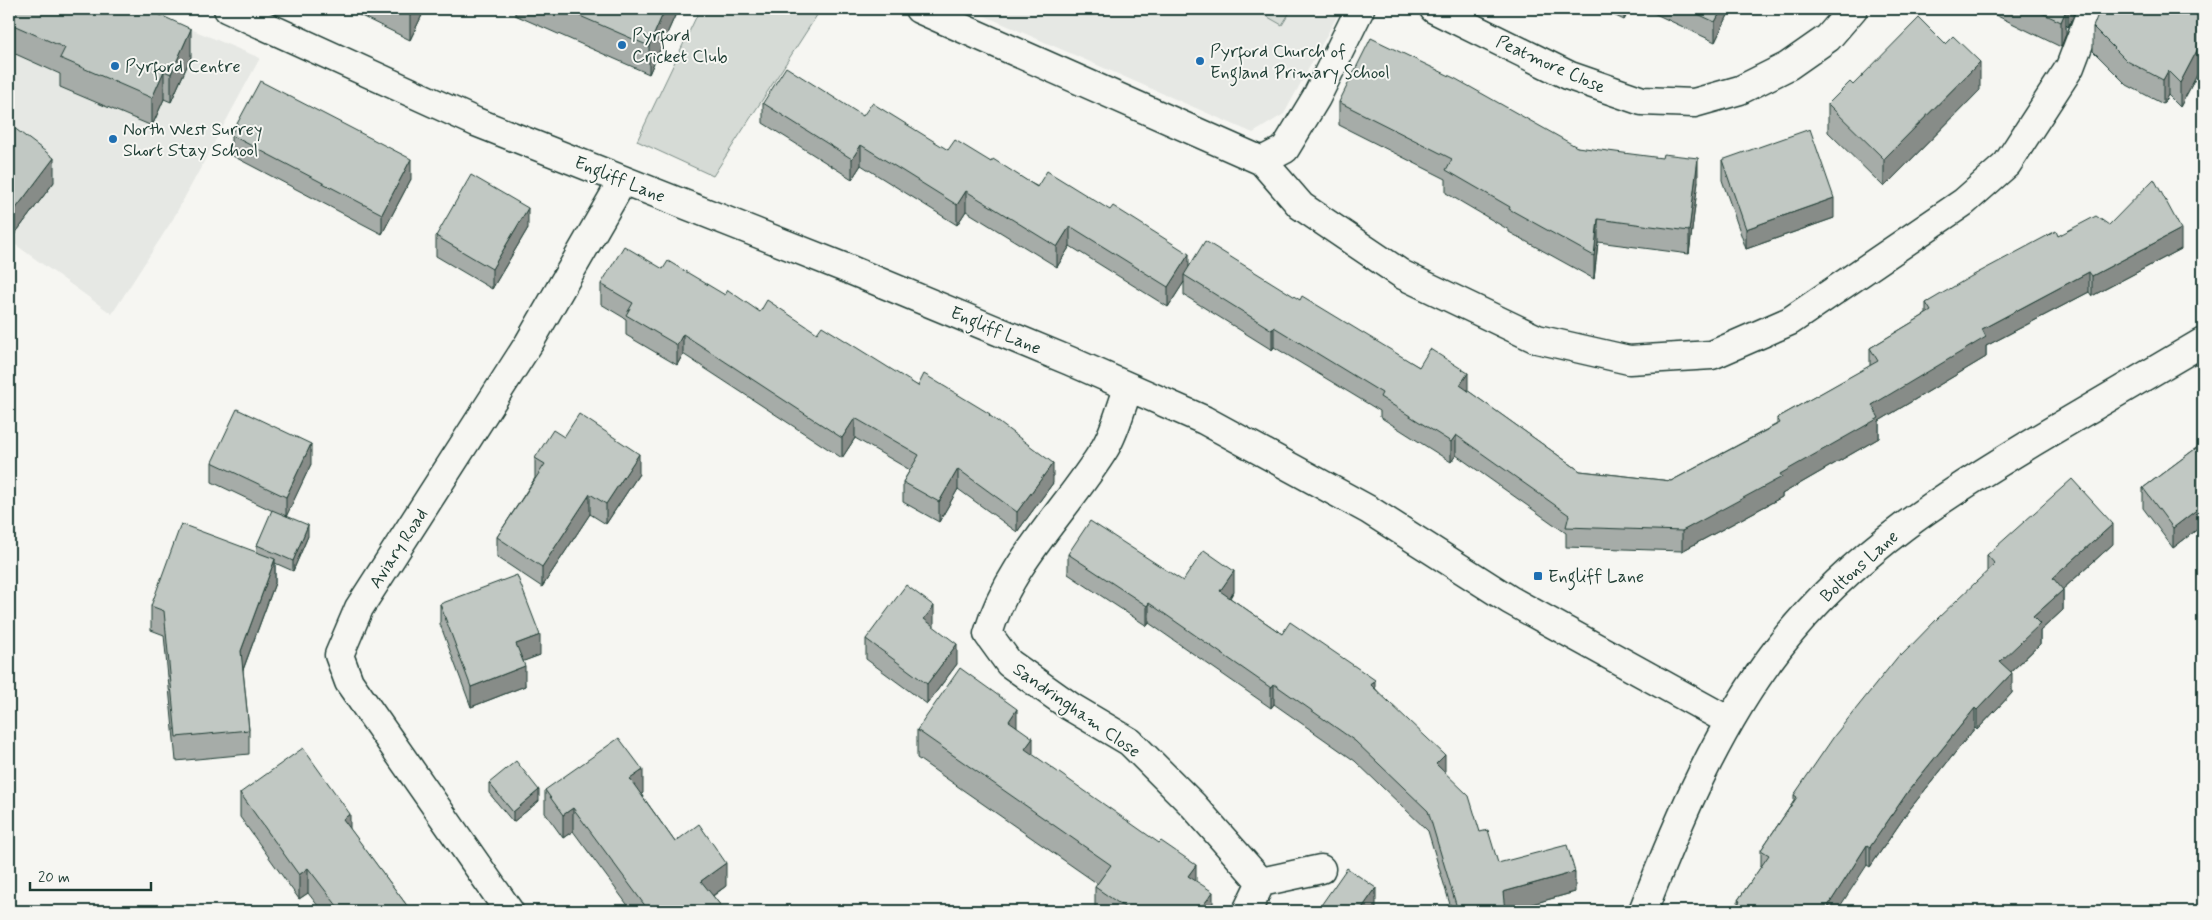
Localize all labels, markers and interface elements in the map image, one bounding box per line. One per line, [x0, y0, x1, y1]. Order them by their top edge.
place label: Pyrford Cricket Club [632, 24, 728, 69]
street label: Peatmore Close [1492, 30, 1609, 100]
marker: Pyrford Cricket Club [616, 39, 628, 51]
place label: Pyrford Church of England Primary School [1210, 40, 1390, 87]
place label: Pyrford Centre [125, 55, 241, 81]
marker: Pyrford Church of England Primary School [1194, 55, 1206, 67]
marker: Pyrford Centre [109, 60, 121, 72]
place label: North West Surrey Short Stay School [123, 118, 263, 163]
marker: North West Surrey Short Stay School [107, 133, 119, 145]
street label: Engliff Lane [570, 151, 669, 211]
street label: Engliff Lane [946, 301, 1045, 363]
street label: Aviary Road [364, 504, 434, 593]
street label: Boltons Lane [1815, 525, 1904, 608]
place label: Engliff Lane [1548, 565, 1644, 591]
marker: Engliff Lane [1532, 570, 1544, 582]
street label: Sandringham Close [1007, 658, 1145, 765]
scale bar [30, 860, 151, 892]
text: 20 m [38, 868, 70, 888]

